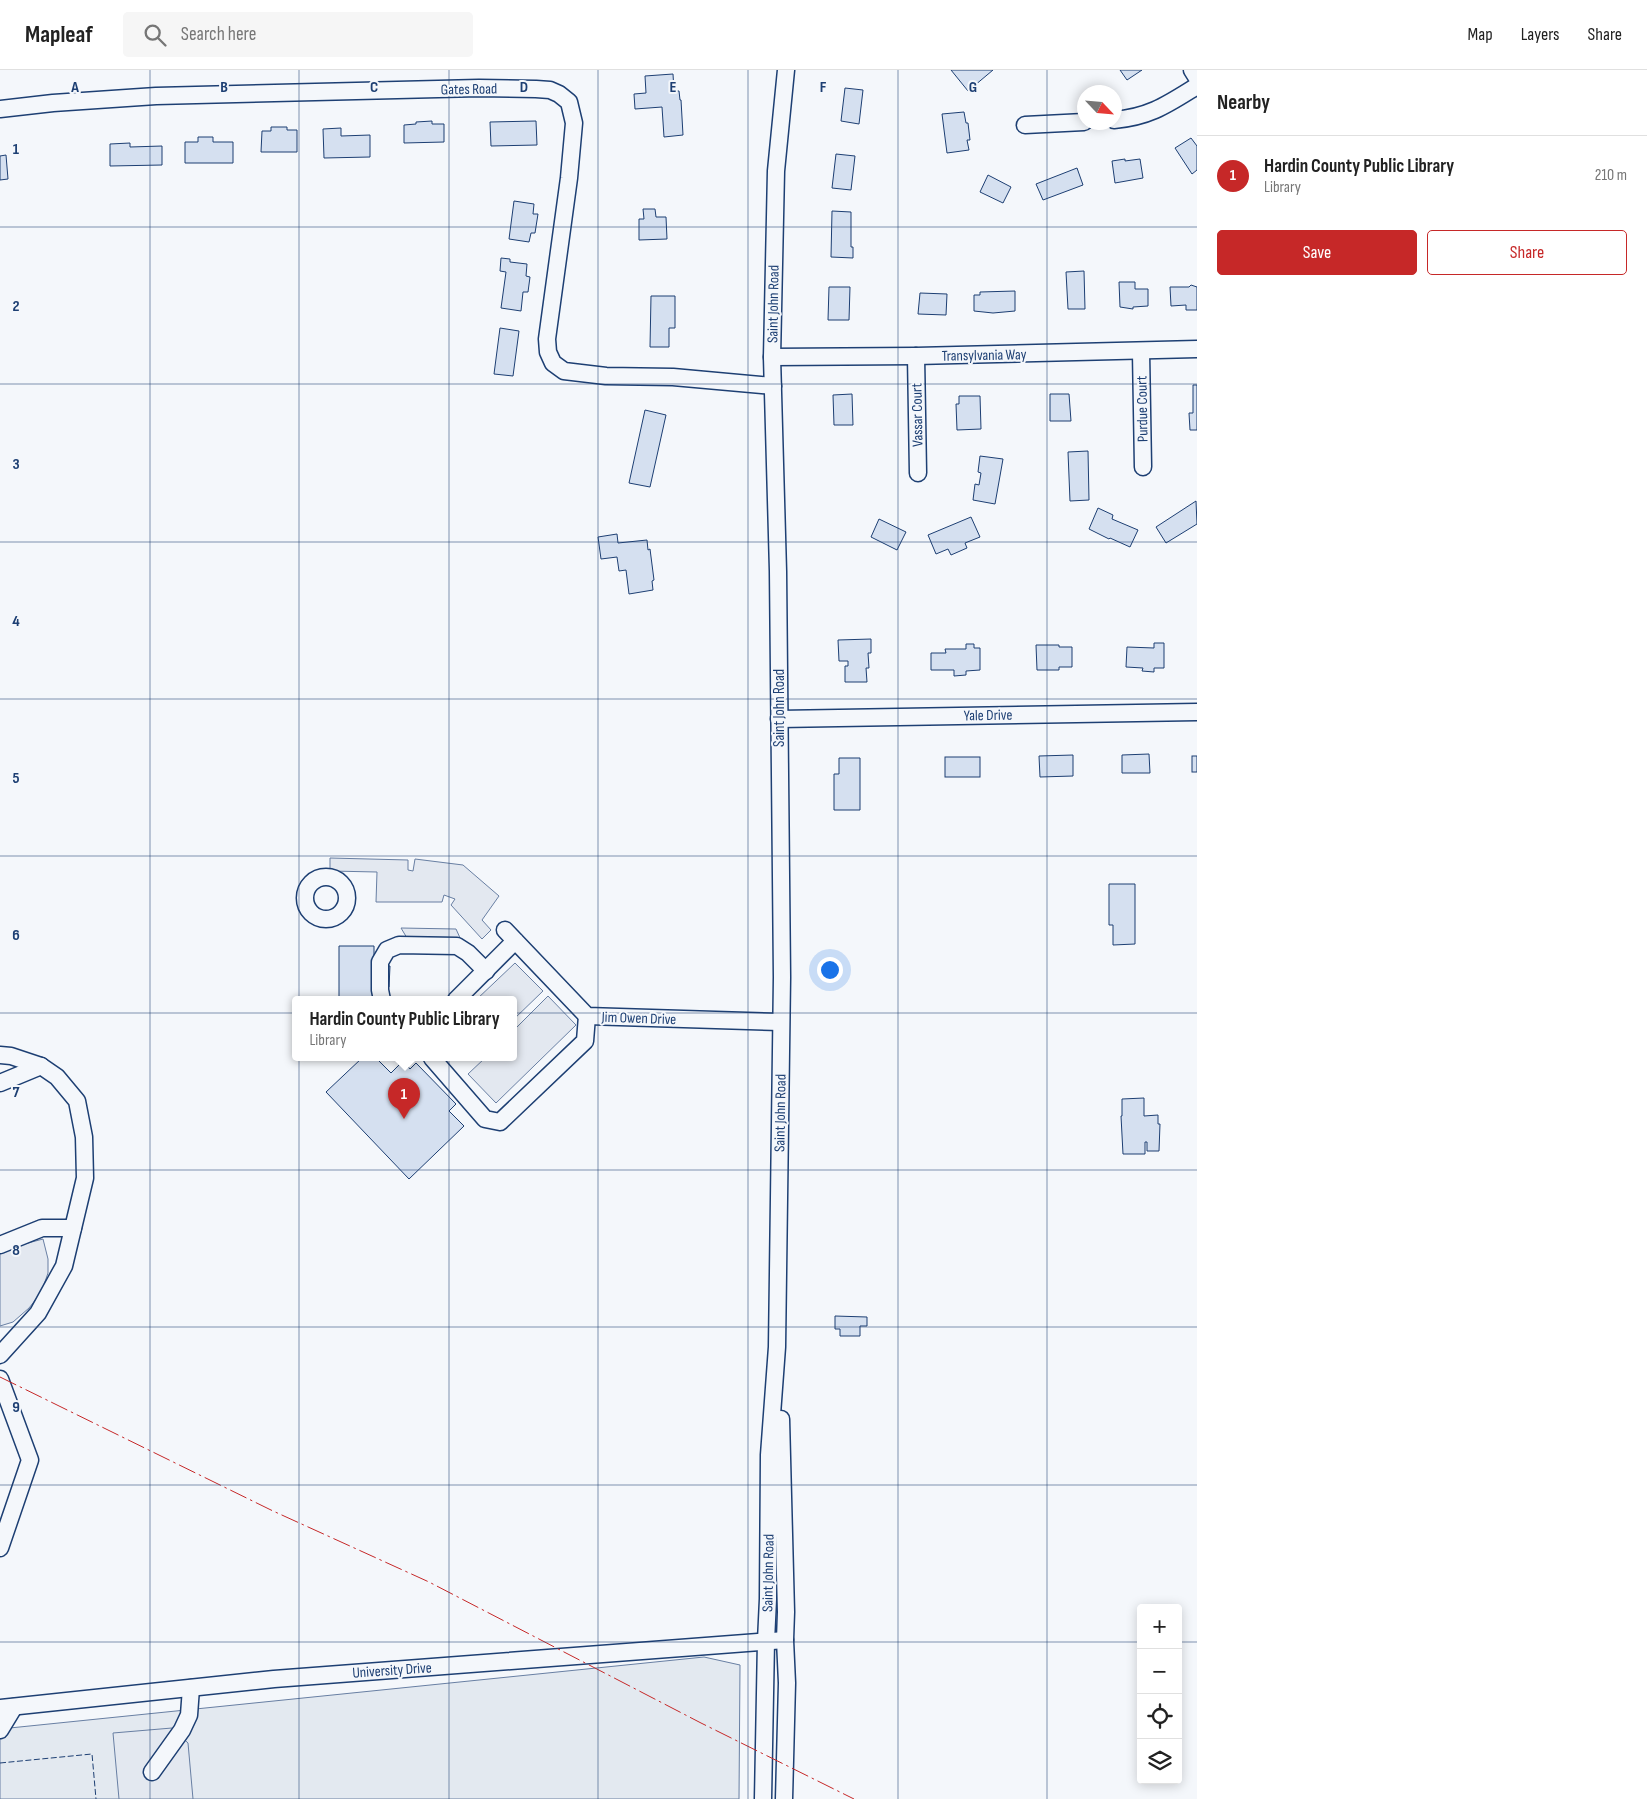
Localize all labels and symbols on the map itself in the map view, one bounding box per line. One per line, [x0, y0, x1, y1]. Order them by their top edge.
text: A [70, 78, 79, 97]
text: B [220, 78, 228, 97]
text: C [370, 78, 378, 97]
text: D [520, 78, 528, 97]
text: E [670, 78, 677, 97]
text: F [820, 78, 827, 97]
text: G [969, 78, 977, 97]
street label: Gates Road [441, 80, 497, 99]
north arrow [1077, 85, 1122, 130]
text: 1 [13, 140, 20, 159]
street label: Saint John Road [763, 265, 784, 343]
text: 2 [12, 297, 20, 316]
street label: Transylvania Way [941, 345, 1027, 366]
street label: Purdue Court [1132, 375, 1153, 442]
street label: Vassar Court [907, 383, 928, 447]
text: 3 [12, 455, 20, 474]
text: 4 [12, 612, 20, 631]
street label: Saint John Road [770, 669, 789, 747]
street label: Yale Drive [963, 706, 1013, 725]
text: 5 [12, 769, 20, 788]
text: 6 [12, 926, 20, 945]
your location [817, 957, 843, 983]
street label: Jim Owen Drive [600, 1008, 677, 1029]
street label: Saint John Road [770, 1074, 791, 1152]
pin: 1 [388, 1078, 420, 1119]
text: 7 [13, 1083, 20, 1102]
text: 8 [12, 1241, 20, 1260]
text: 9 [12, 1398, 20, 1417]
street label: Saint John Road [758, 1534, 779, 1612]
street label: University Drive [352, 1658, 432, 1683]

